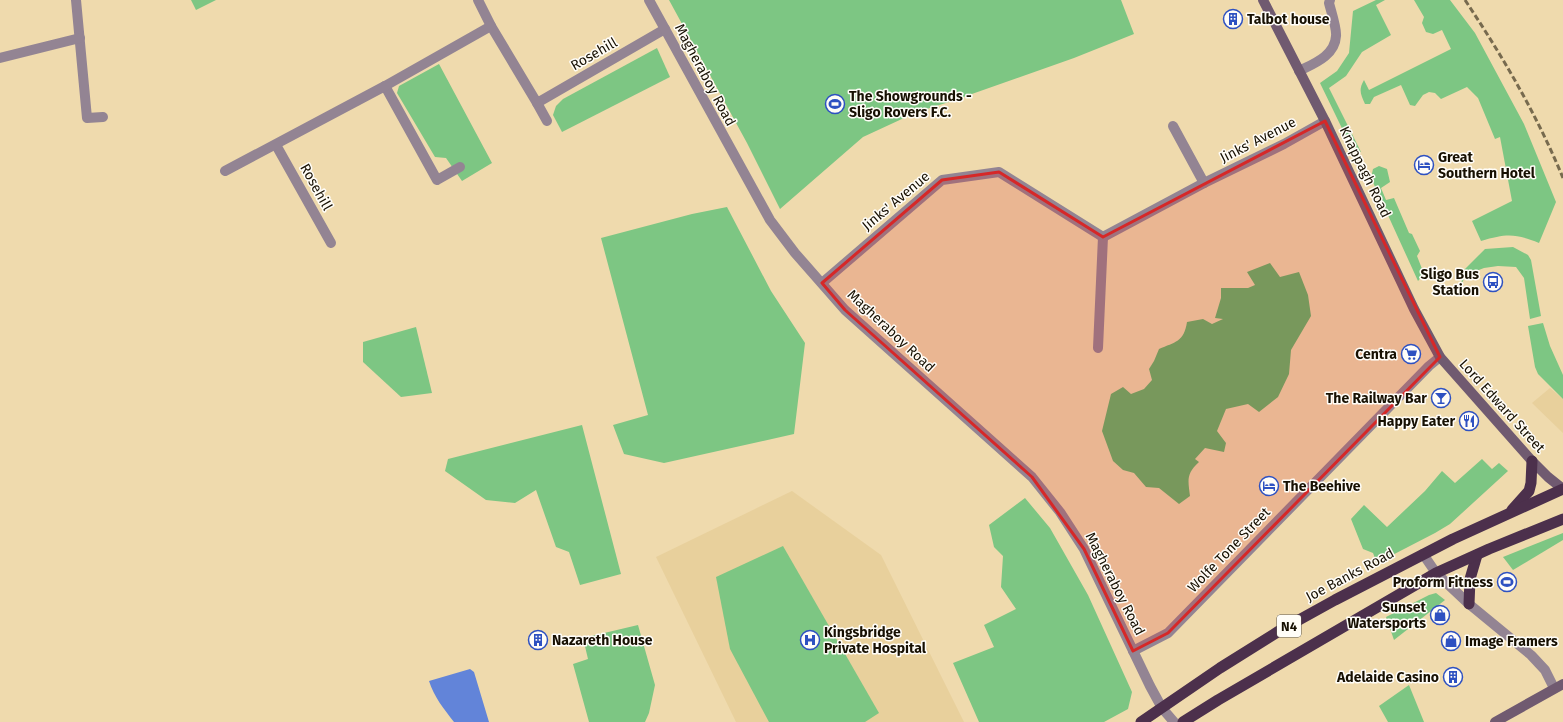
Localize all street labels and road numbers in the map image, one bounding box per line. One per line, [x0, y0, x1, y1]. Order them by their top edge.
street label: Magheraboy Road [671, 21, 739, 129]
street label: Rosehill [568, 34, 620, 74]
street label: Jinks' Avenue [1217, 114, 1299, 166]
street label: Knappagh Road [1336, 124, 1394, 220]
street label: Rosehill [296, 161, 336, 213]
street label: Jinks' Avenue [859, 168, 933, 234]
street label: Magheraboy Road [844, 286, 938, 376]
street label: Lord Edward Street [1456, 356, 1549, 457]
street label: Wolfe Tone Street [1184, 503, 1275, 596]
street label: Magheraboy Road [1082, 530, 1148, 638]
street label: Joe Banks Road [1303, 545, 1397, 605]
road number: N4 [1277, 615, 1301, 637]

